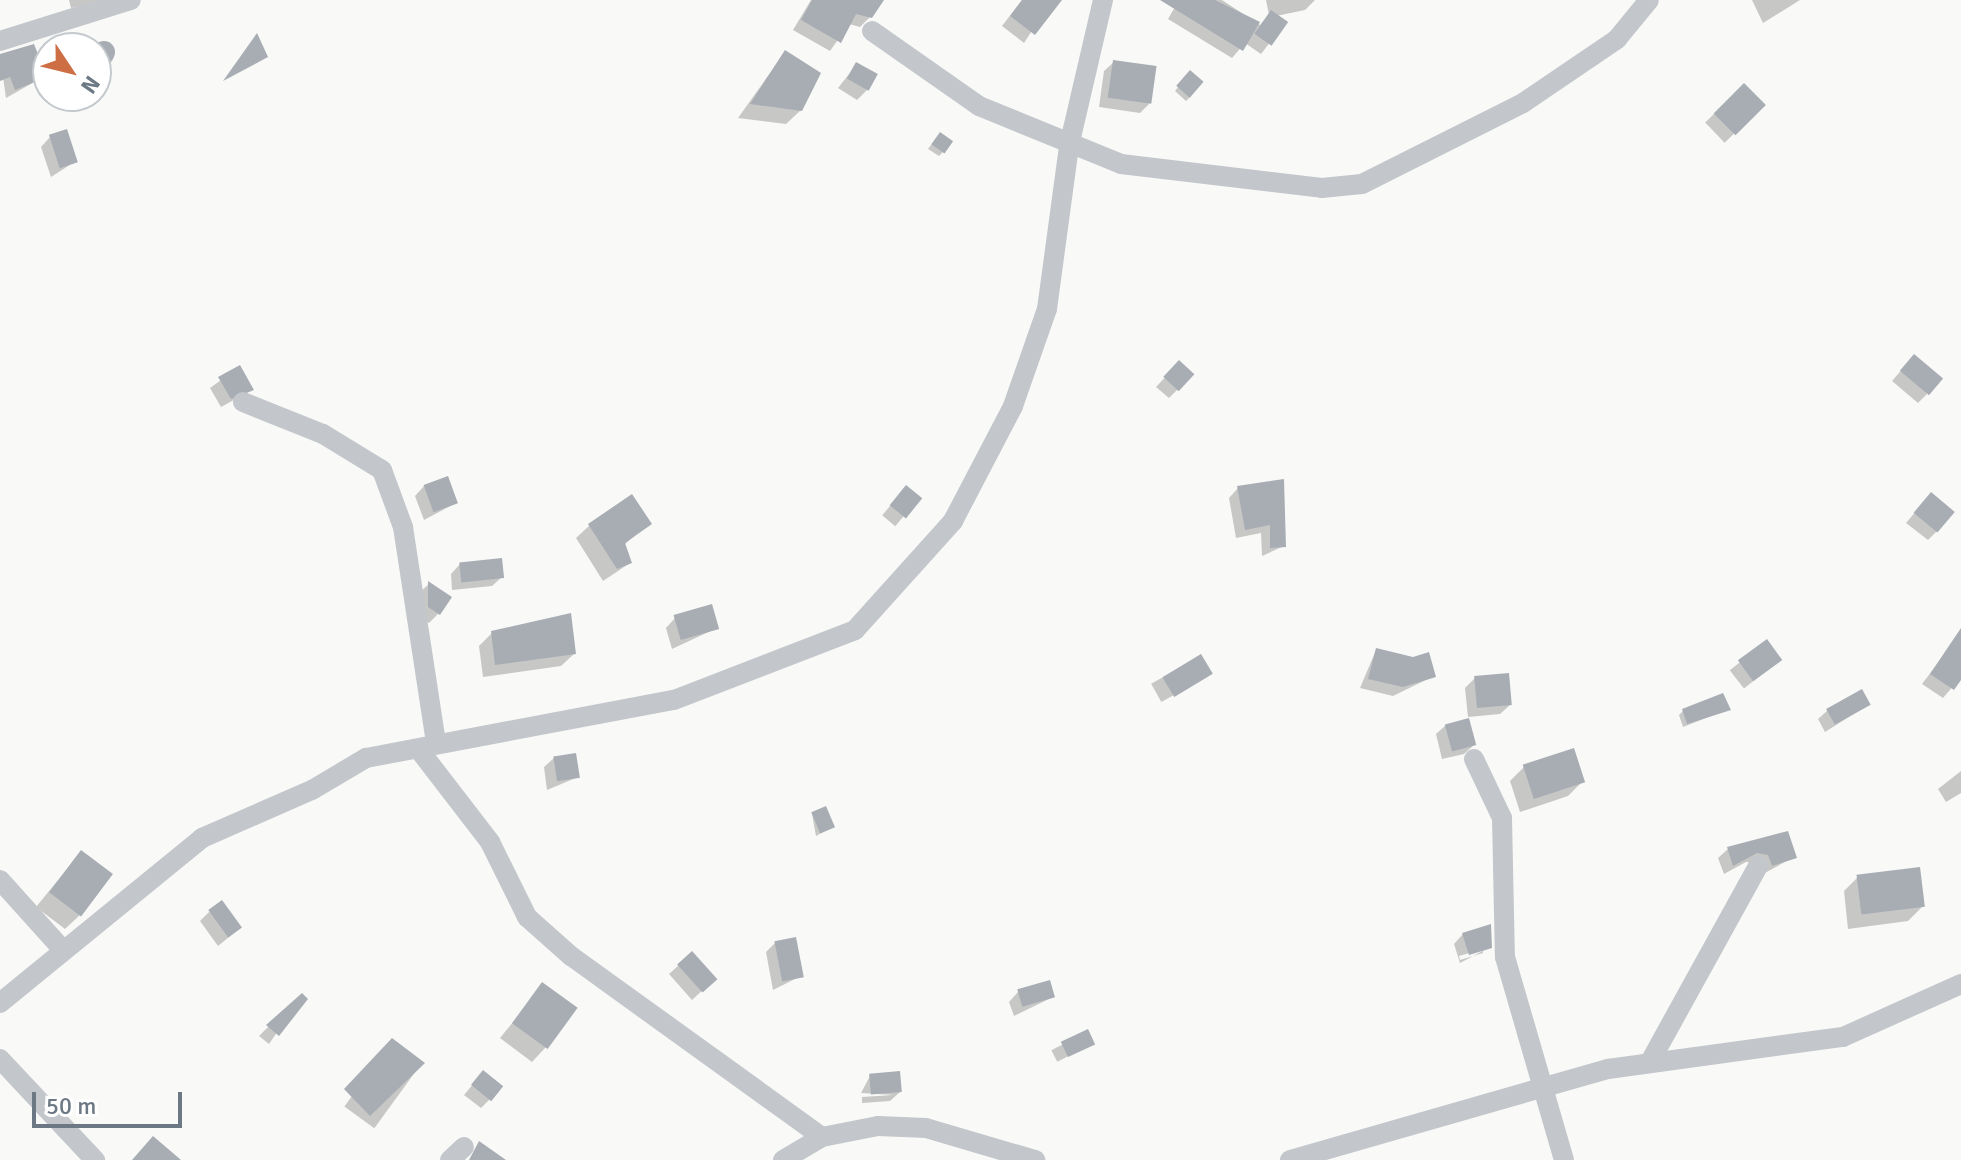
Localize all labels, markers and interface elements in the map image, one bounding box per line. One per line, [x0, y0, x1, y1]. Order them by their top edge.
north arrow [32, 32, 112, 112]
text: N [75, 71, 106, 99]
scale bar [36, 1076, 186, 1126]
text: 50 m [46, 1091, 96, 1121]

